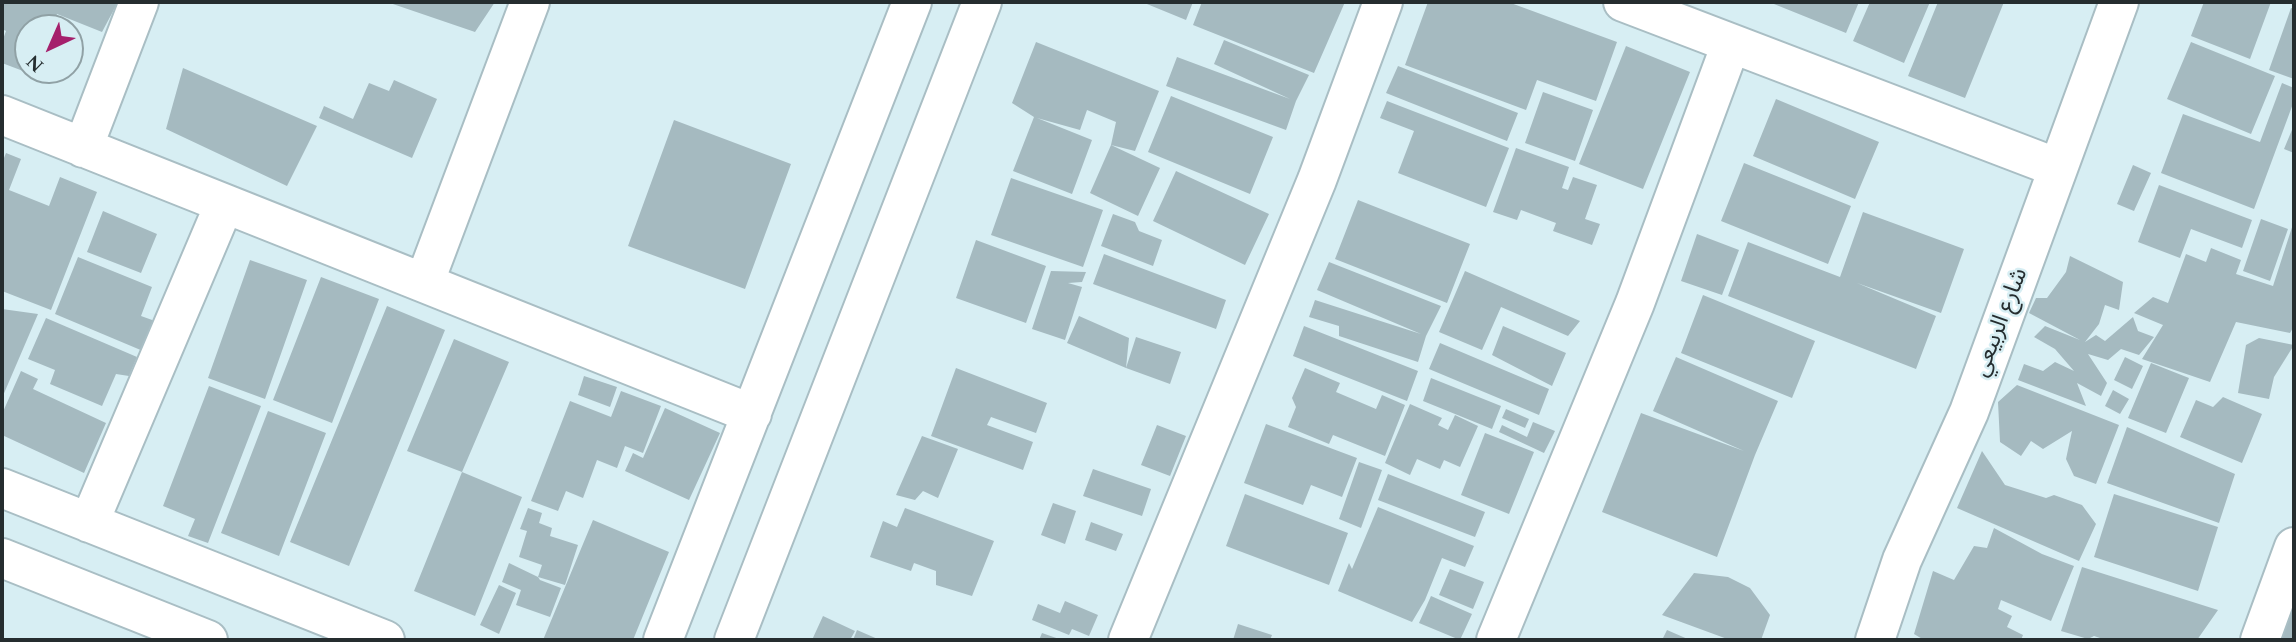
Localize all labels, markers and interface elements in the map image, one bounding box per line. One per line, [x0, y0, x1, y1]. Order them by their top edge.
north arrow [14, 14, 84, 84]
text: N [20, 47, 51, 79]
street label: شارع الربيعي [1969, 265, 2035, 381]

